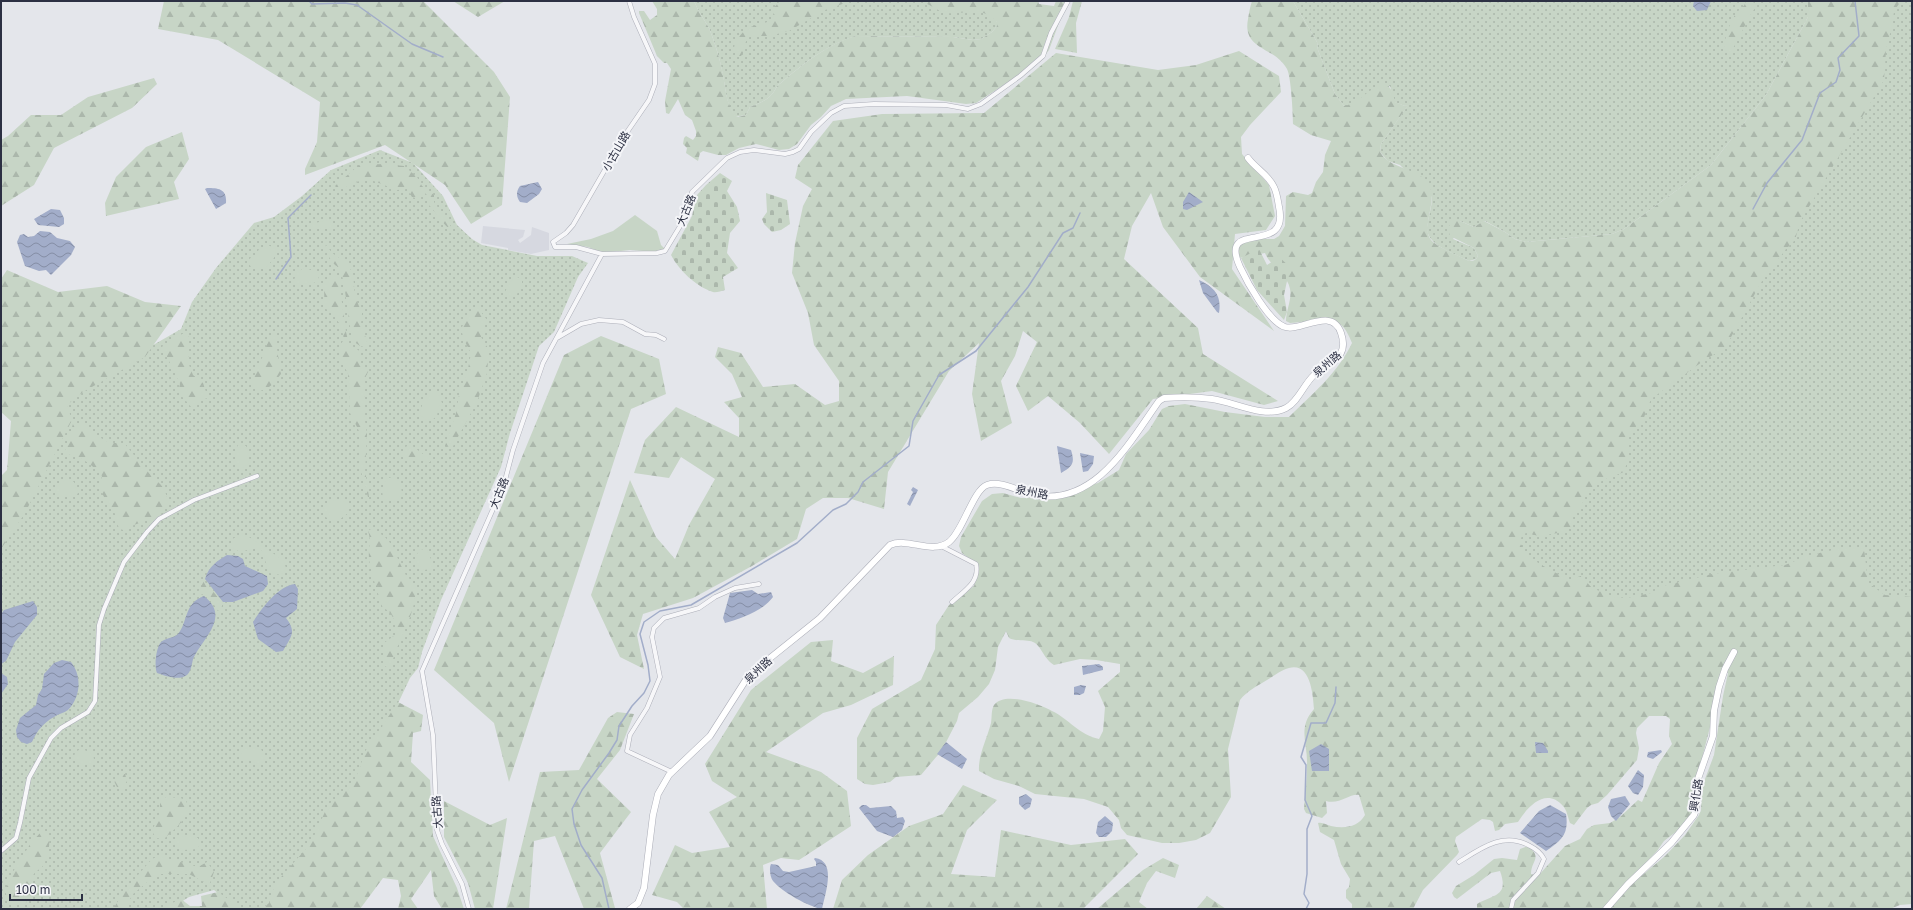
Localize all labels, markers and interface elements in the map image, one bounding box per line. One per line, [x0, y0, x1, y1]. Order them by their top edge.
street label: 小古山路 [599, 128, 632, 173]
street label: 大古路 [673, 192, 698, 228]
street label: 泉州路 [1310, 348, 1343, 379]
street label: 大古路 [486, 475, 511, 511]
street label: 泉州路 [1015, 482, 1050, 501]
street label: 泉州路 [741, 654, 774, 686]
street label: 興化路 [1687, 778, 1705, 812]
street label: 大古路 [429, 795, 444, 829]
scale bar [10, 876, 82, 902]
text: 100 m [16, 882, 50, 897]

